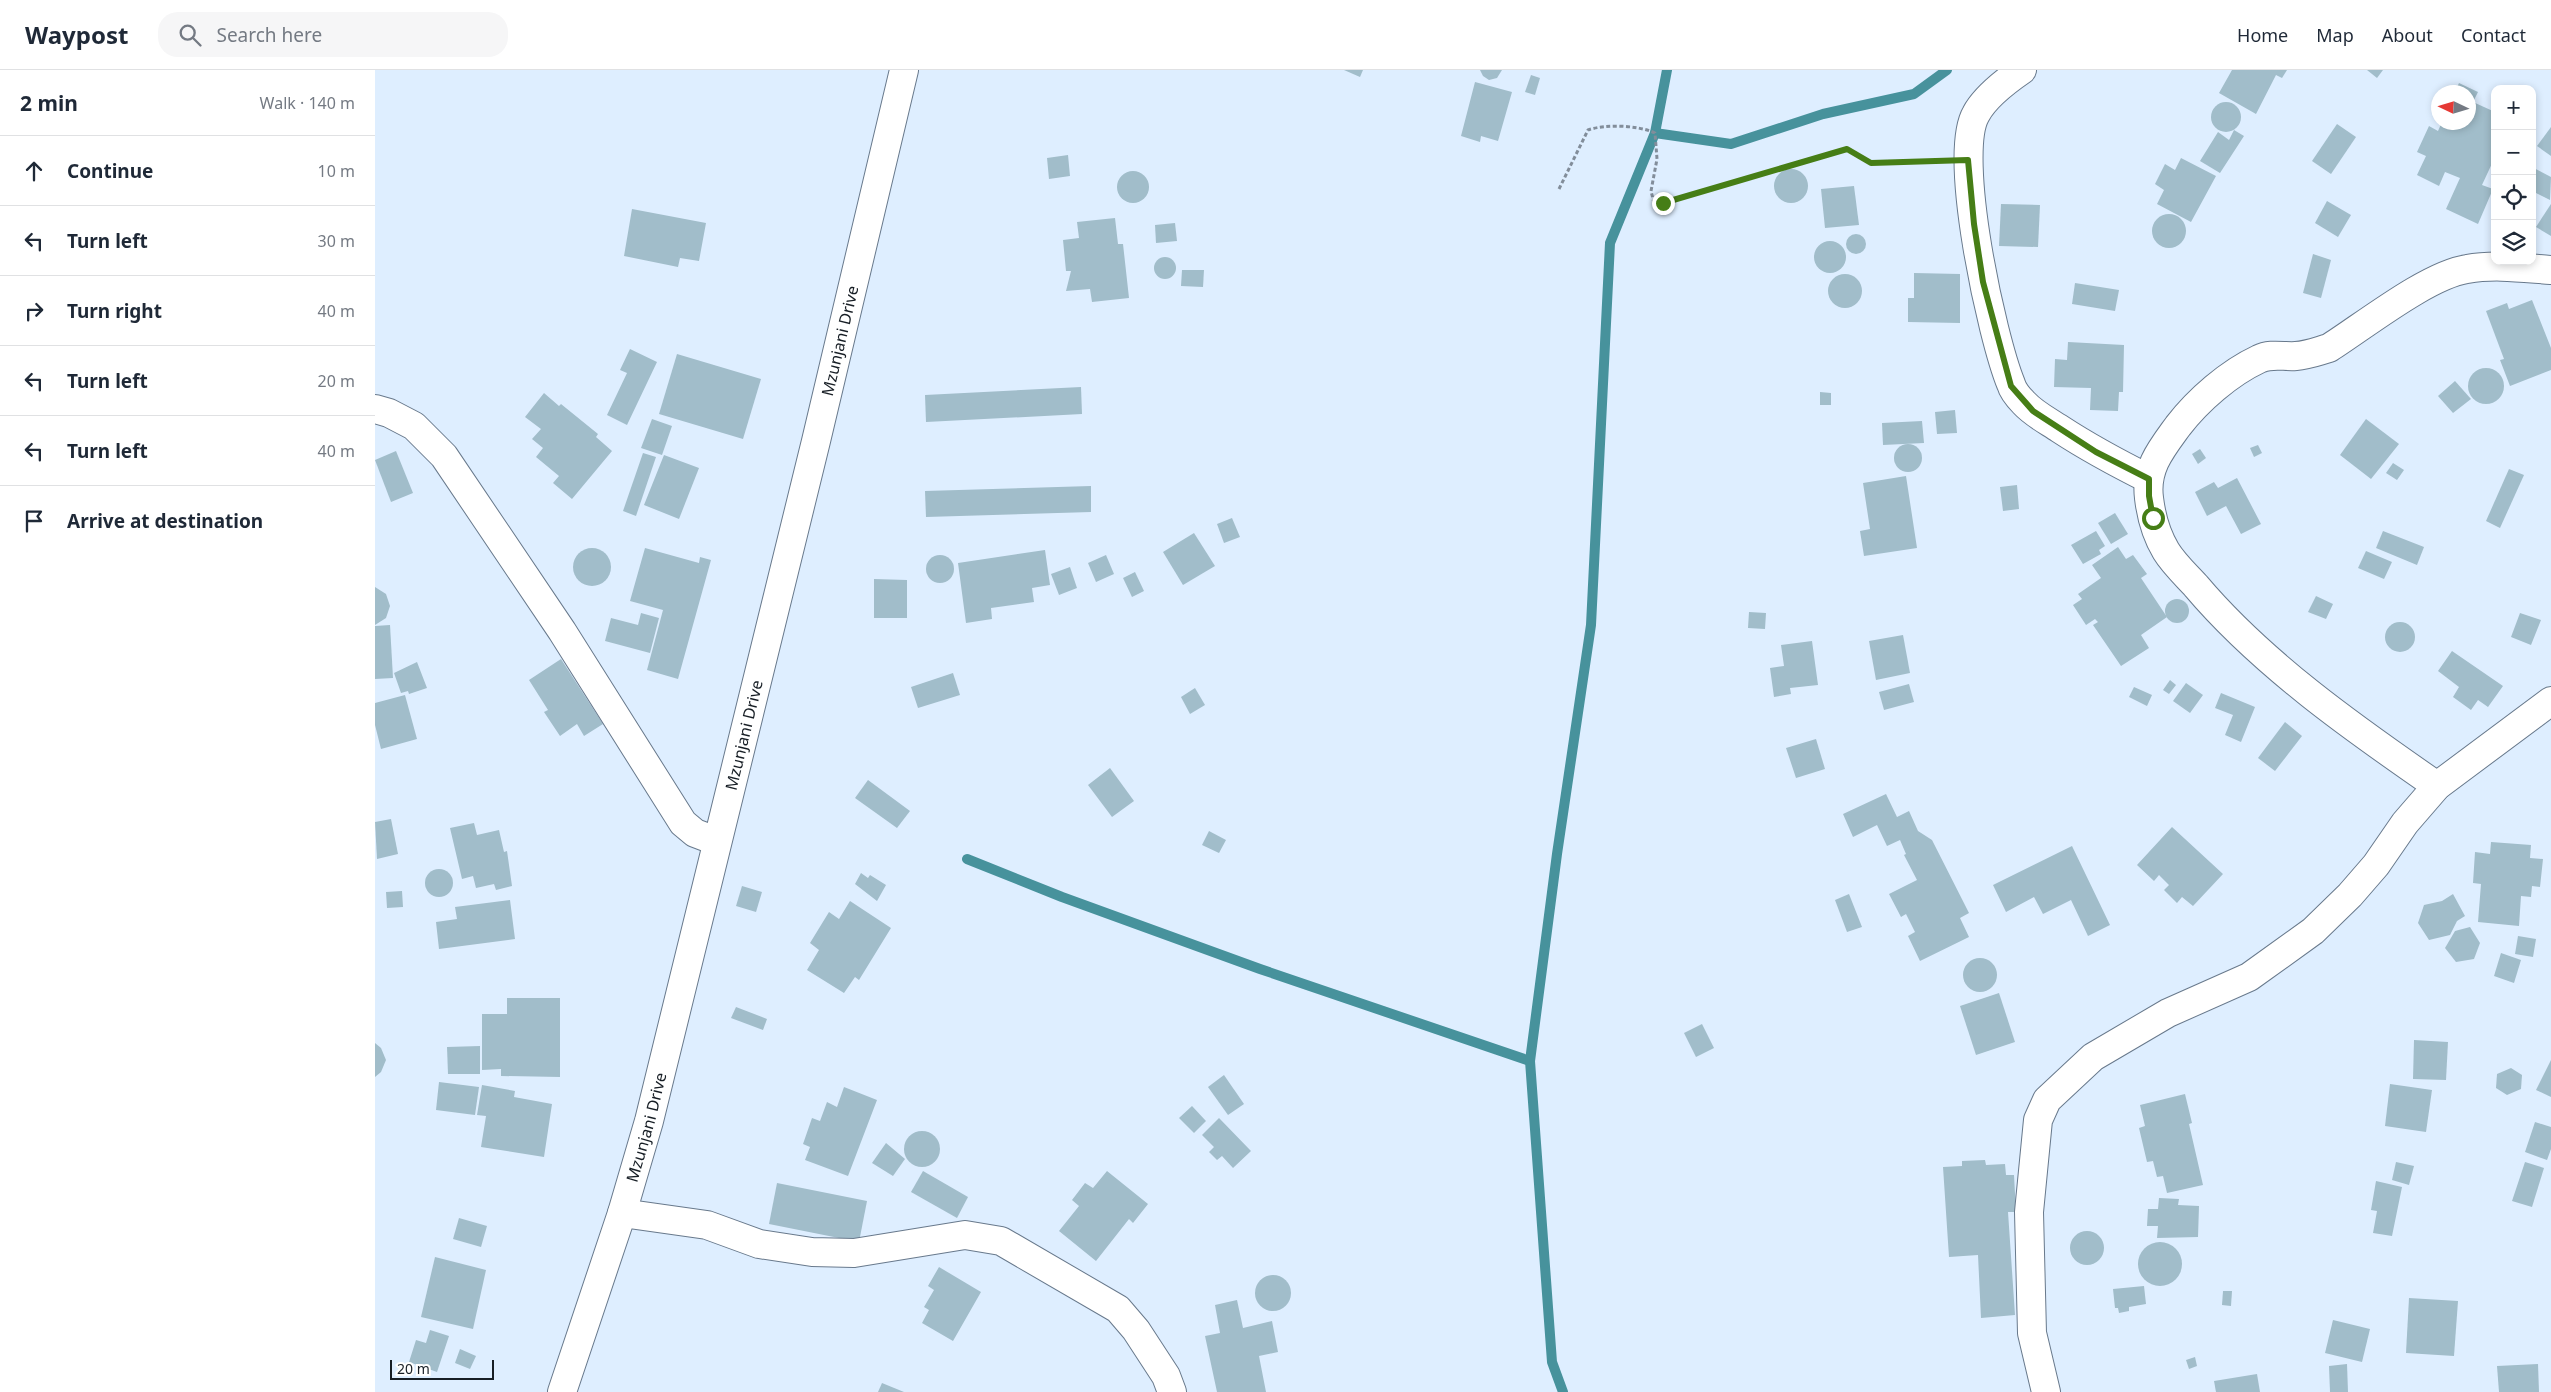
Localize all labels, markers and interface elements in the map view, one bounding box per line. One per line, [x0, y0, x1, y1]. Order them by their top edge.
search box [158, 12, 508, 57]
text: Waypost [25, 18, 128, 51]
icon: search [176, 21, 204, 49]
text: Search here [216, 22, 322, 48]
text: Home [2237, 23, 2288, 47]
text: Map [2316, 23, 2354, 47]
text: About [2382, 23, 2433, 47]
text: Contact [2461, 23, 2526, 47]
north arrow [2431, 85, 2476, 130]
map controls [2491, 85, 2536, 265]
button: + [2491, 85, 2536, 130]
text: 2 min [20, 89, 78, 117]
text: Walk · 140 m [260, 92, 355, 114]
button: − [2491, 130, 2536, 175]
icon: ahead [20, 157, 48, 185]
text: Continue [67, 158, 153, 184]
text: 10 m [318, 160, 355, 182]
button: locate [2491, 175, 2536, 220]
route end [1652, 192, 1675, 215]
button: layers [2491, 220, 2536, 265]
icon: left [20, 227, 48, 255]
text: Turn left [67, 228, 148, 254]
text: 30 m [318, 230, 355, 252]
street label: Mzunjani Drive [816, 283, 864, 398]
icon: right [20, 297, 48, 325]
text: Turn right [67, 298, 162, 324]
text: 40 m [318, 300, 355, 322]
icon: left [20, 367, 48, 395]
text: Turn left [67, 368, 148, 394]
text: 20 m [318, 370, 355, 392]
icon: left [20, 437, 48, 465]
text: Turn left [67, 438, 148, 464]
text: 40 m [318, 440, 355, 462]
icon: arrive [20, 507, 48, 535]
route start [2142, 507, 2165, 530]
text: Arrive at destination [67, 508, 263, 534]
street label: Mzunjani Drive [720, 678, 768, 793]
street label: Mzunjani Drive [621, 1070, 672, 1185]
scale bar [390, 1357, 494, 1380]
text: 20 m [397, 1359, 430, 1378]

